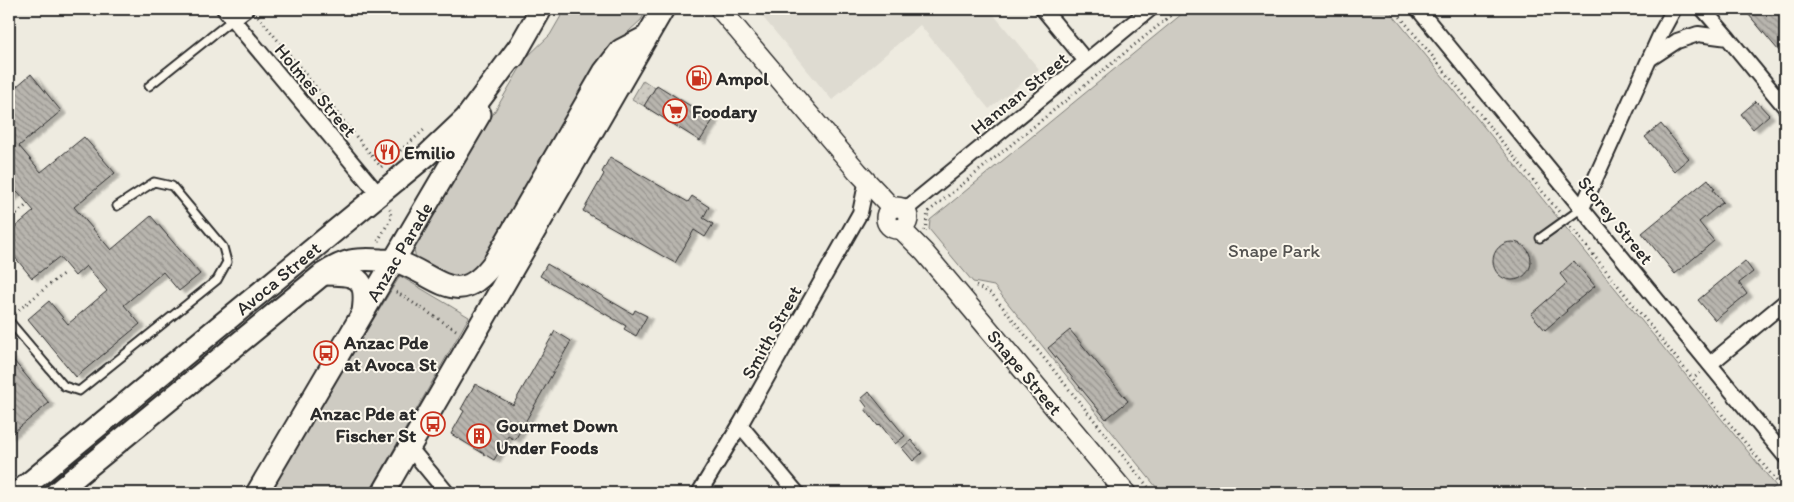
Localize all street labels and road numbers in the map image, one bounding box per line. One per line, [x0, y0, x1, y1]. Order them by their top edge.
street label: Holmes Street [270, 39, 362, 142]
street label: Hannan Street [966, 47, 1073, 140]
street label: Storey Street [1573, 171, 1658, 269]
street label: Anzac Parade [361, 198, 438, 306]
street label: Avoca Street [231, 237, 325, 320]
street label: Smith Street [736, 282, 807, 383]
street label: Snape Street [982, 325, 1067, 420]

